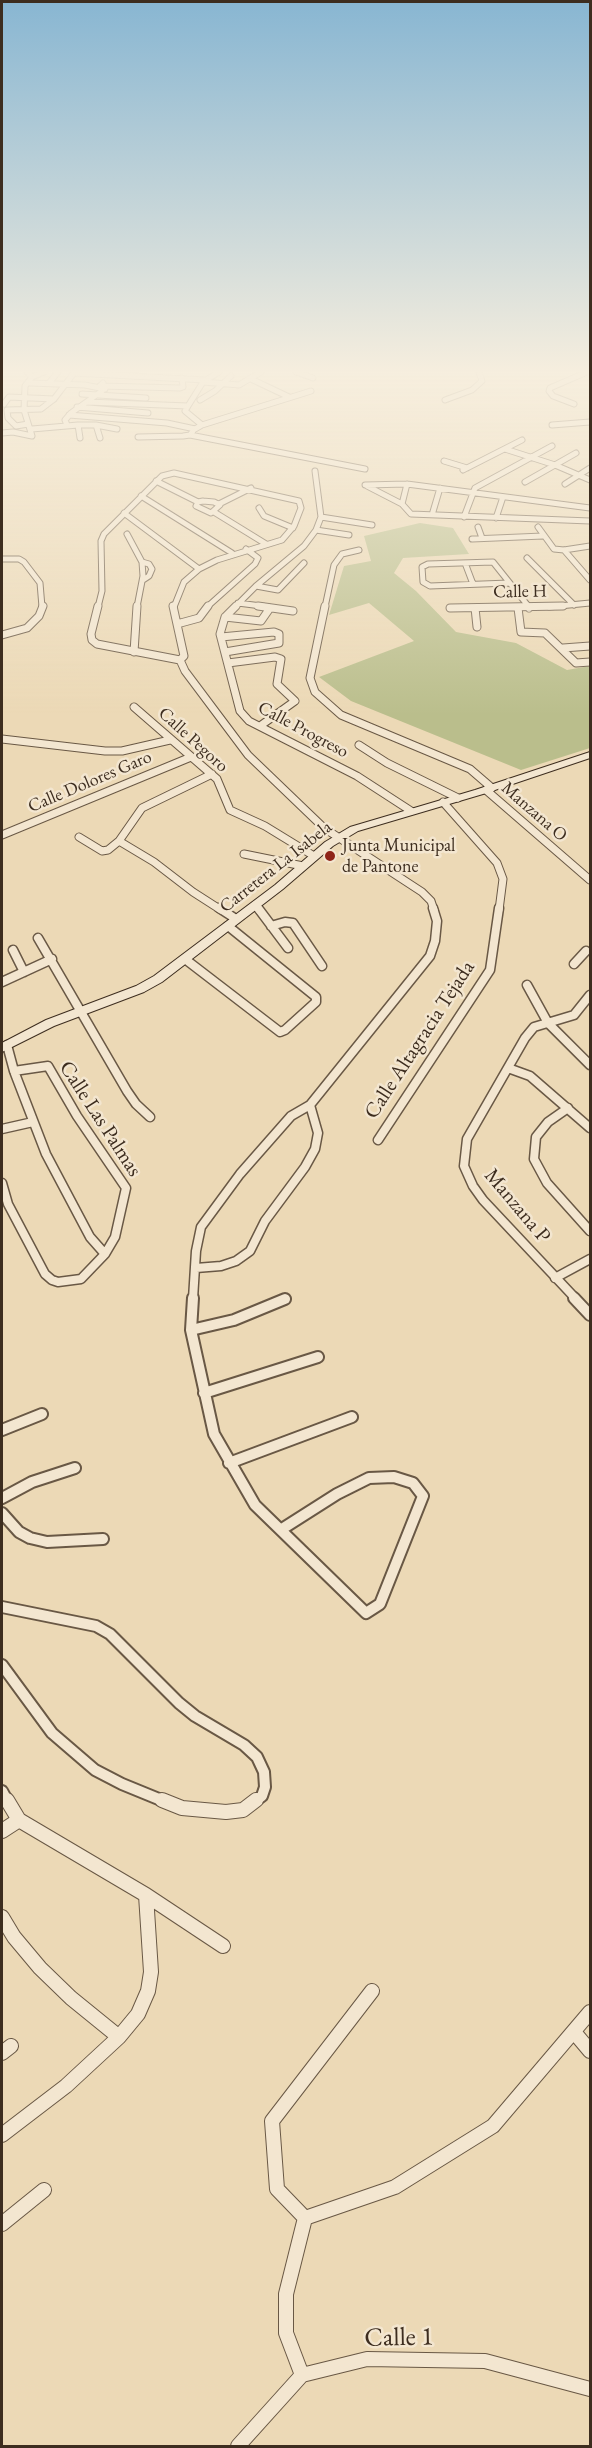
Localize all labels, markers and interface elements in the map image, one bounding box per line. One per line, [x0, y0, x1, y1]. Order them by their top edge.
street label: Calle H [493, 581, 547, 603]
street label: Calle Progreso [254, 697, 352, 763]
street label: Calle Pegoro [153, 703, 233, 777]
street label: Calle Dolores Garo [25, 746, 155, 818]
street label: Manzana O [497, 777, 571, 847]
street label: Carretera La Isabela [216, 816, 336, 918]
place label: Junta Municipal de Pantone [342, 835, 455, 878]
marker: Junta Municipal de Pantone [323, 849, 337, 863]
street label: Calle Altagracia Tejada [360, 956, 480, 1124]
street label: Calle Las Palmas [53, 1056, 147, 1182]
street label: Manzana P [479, 1164, 555, 1248]
street label: Calle 1 [364, 2322, 434, 2354]

